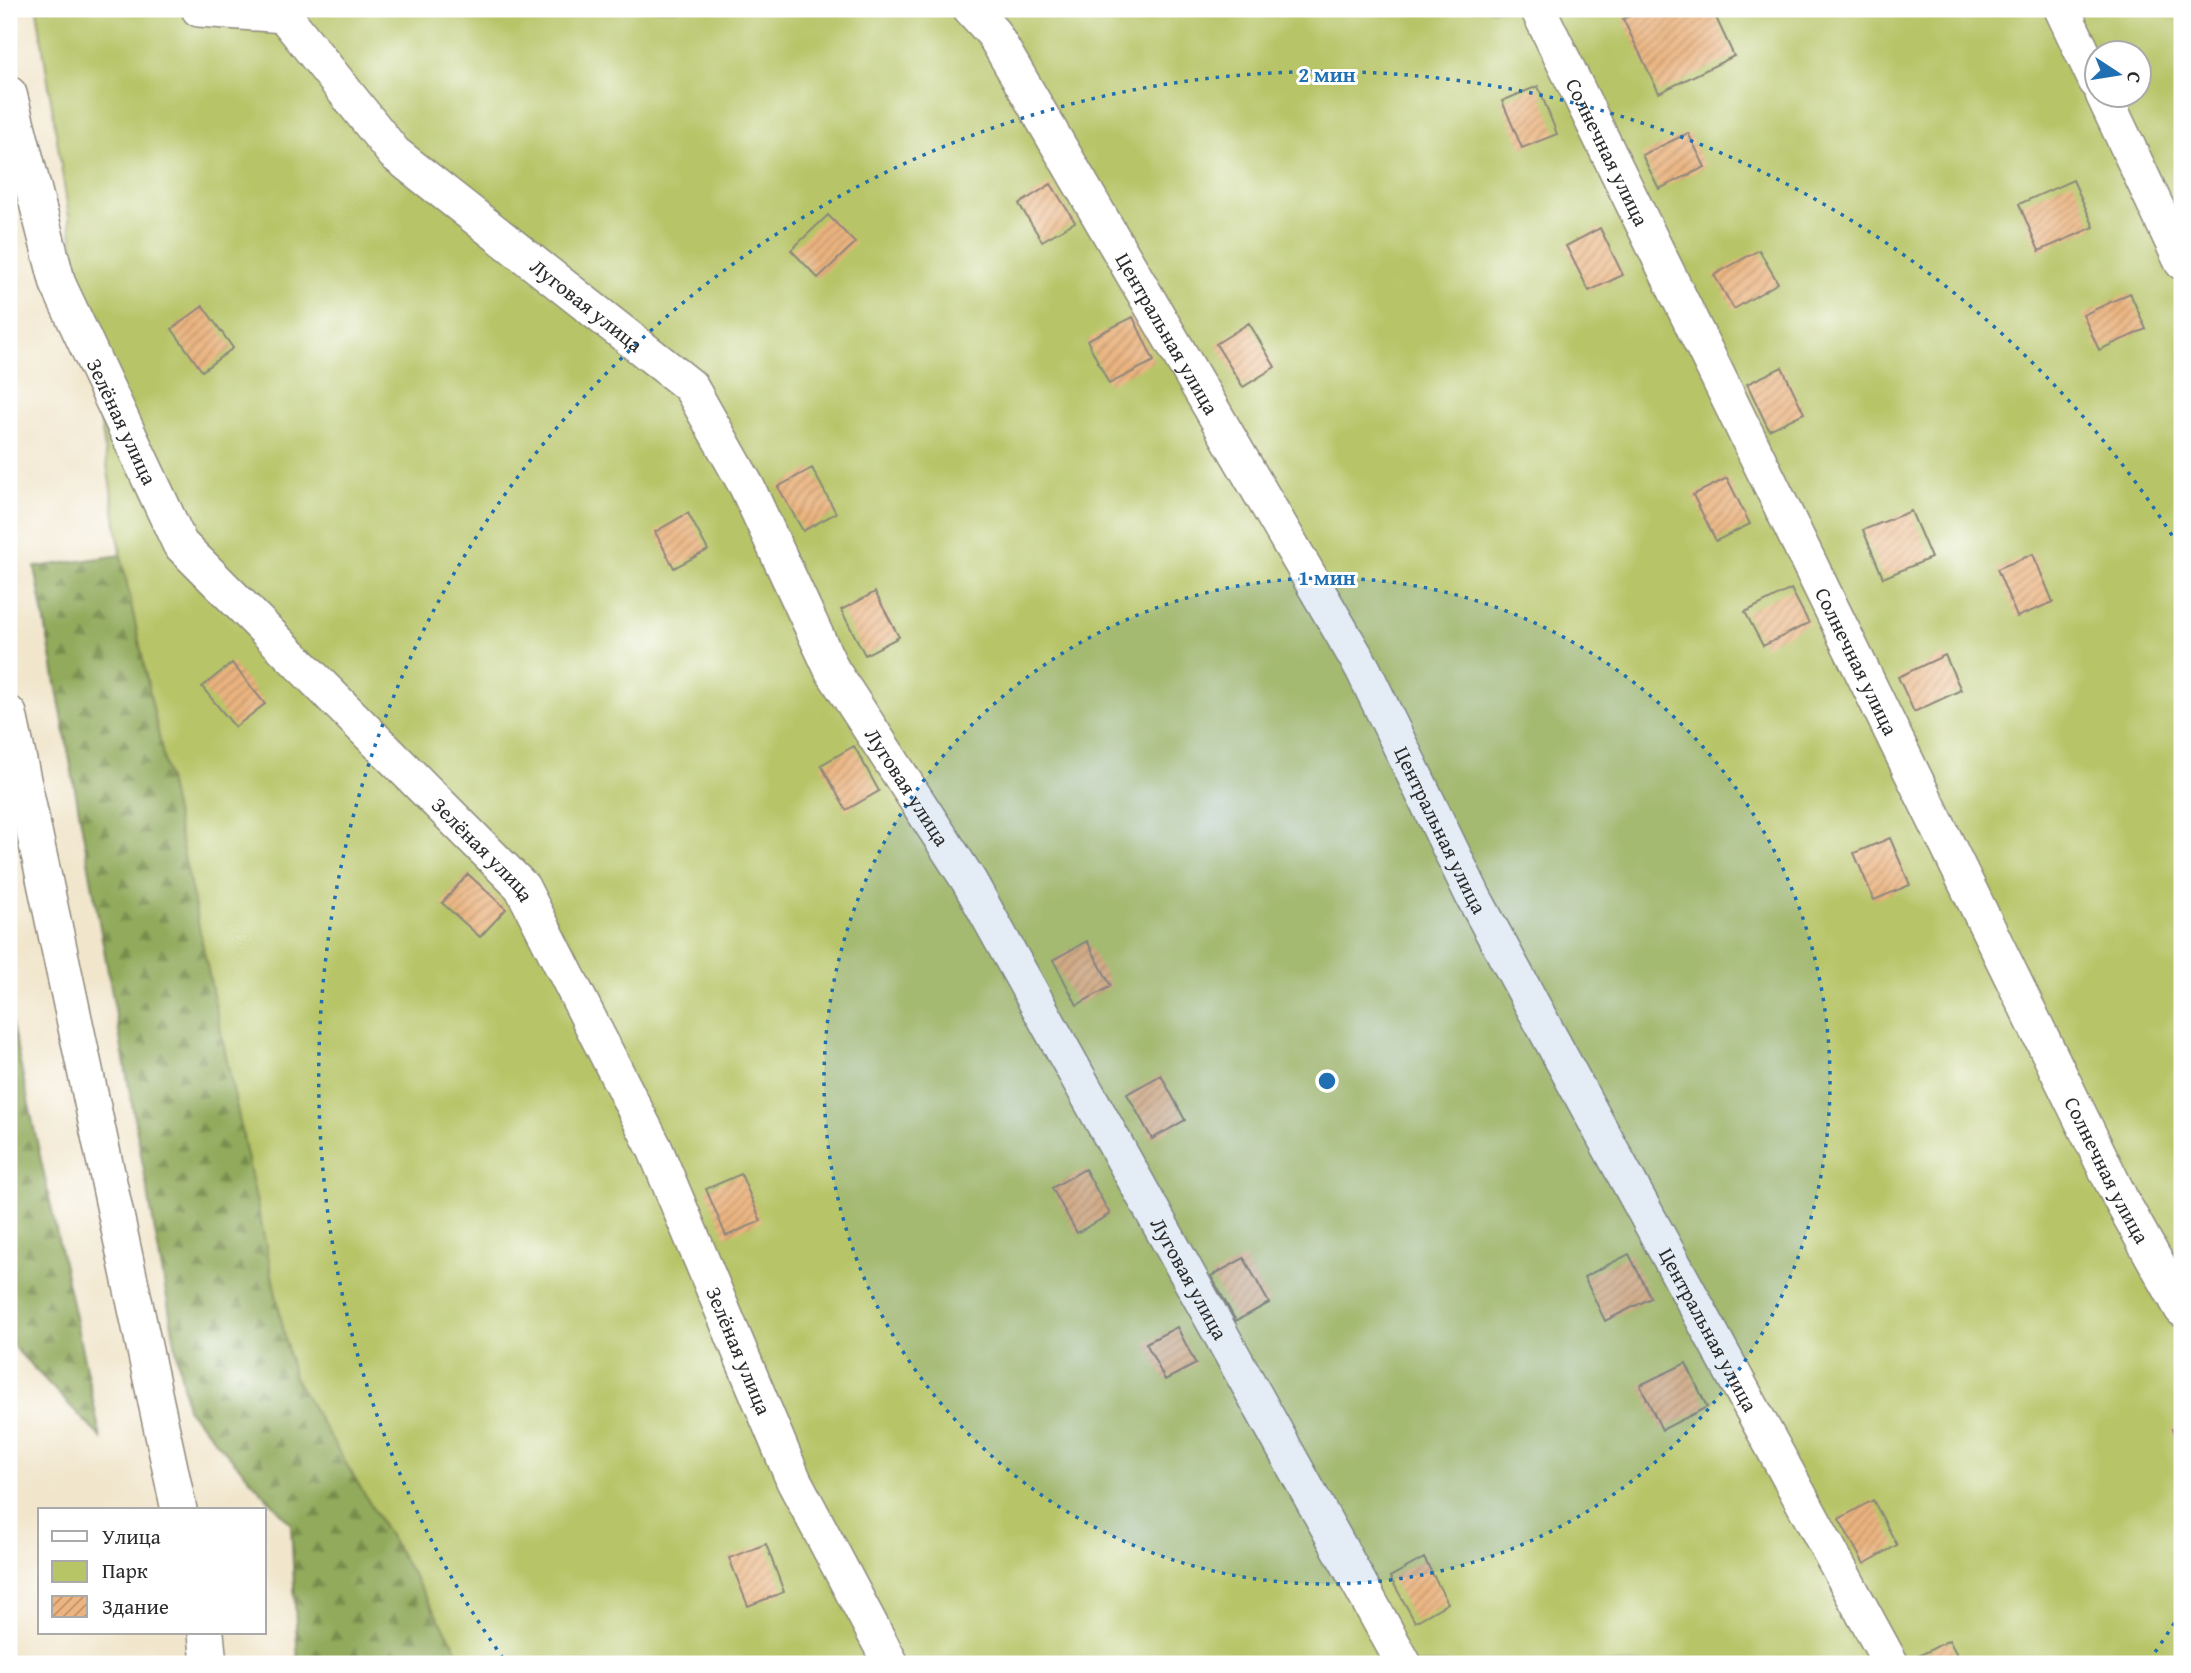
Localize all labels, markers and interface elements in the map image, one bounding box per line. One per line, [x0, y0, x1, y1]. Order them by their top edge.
north arrow [2082, 38, 2152, 108]
text: 2 мин [1298, 59, 1356, 90]
text: С [2120, 69, 2149, 86]
street label: Солнечная улица [1559, 73, 1657, 231]
street label: Центральная улица [1108, 247, 1227, 420]
street label: Луговая улица [524, 251, 650, 359]
street label: Зелёная улица [79, 353, 165, 490]
text: 1 мин [1298, 562, 1356, 593]
street label: Солнечная улица [1808, 582, 1907, 740]
street label: Луговая улица [858, 721, 958, 852]
street label: Центральная улица [1387, 741, 1495, 919]
street label: Зелёная улица [425, 790, 542, 907]
centre of rings [1315, 1069, 1339, 1093]
street label: Солнечная улица [2057, 1091, 2158, 1249]
street label: Луговая улица [1143, 1211, 1236, 1345]
street label: Центральная улица [1652, 1242, 1766, 1417]
street label: Зелёная улица [699, 1282, 780, 1419]
legend [38, 1508, 266, 1634]
text: Улица [102, 1521, 161, 1552]
text: Парк [102, 1555, 148, 1586]
text: Здание [102, 1591, 169, 1622]

